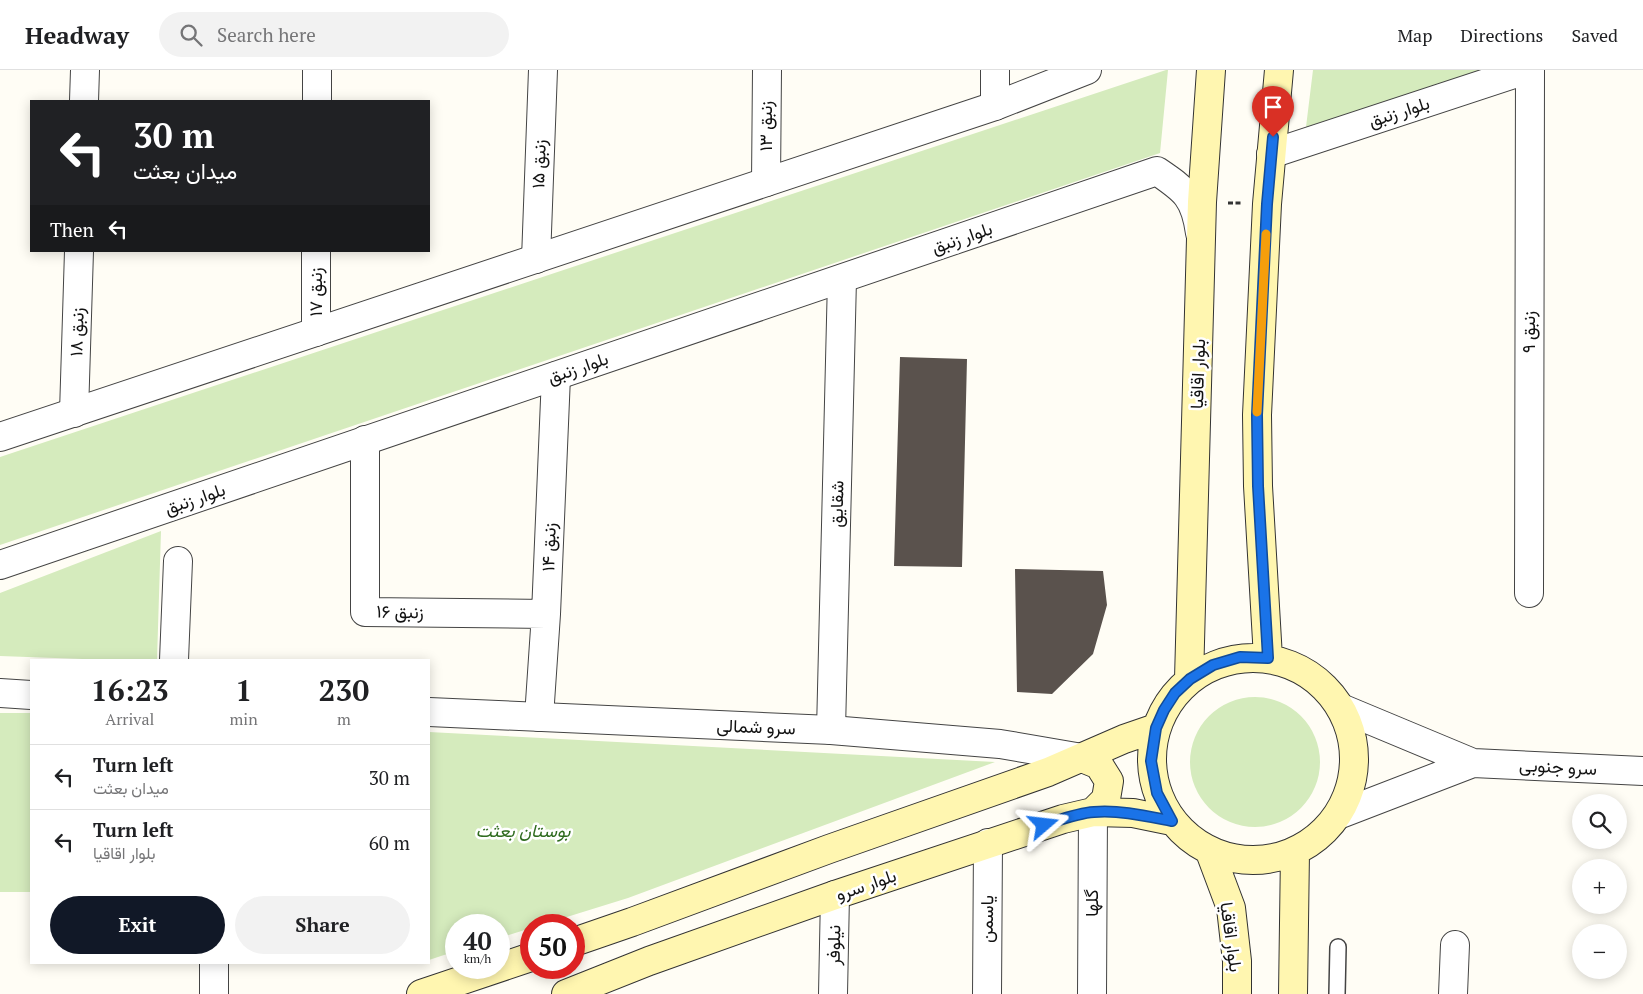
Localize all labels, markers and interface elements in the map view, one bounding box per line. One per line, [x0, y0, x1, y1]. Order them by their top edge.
search box [159, 12, 509, 57]
text: Headway [25, 19, 129, 51]
icon: search [177, 21, 205, 49]
text: Search here [217, 22, 316, 47]
text: Map [1397, 23, 1432, 47]
text: Directions [1460, 23, 1543, 47]
text: Saved [1571, 23, 1618, 47]
pin [1252, 86, 1294, 137]
street label: بلوار زنبق [1365, 90, 1432, 132]
icon: arrive [1259, 93, 1287, 121]
street label: زنبق ۱۳ [753, 101, 777, 151]
text: 30 m [133, 112, 214, 158]
icon: left [50, 120, 115, 185]
street label: زنبق ۱۵ [525, 139, 551, 189]
text: میدان بعثت [133, 156, 237, 185]
icon: left [104, 215, 132, 243]
street label: بلوار زنبق [928, 215, 995, 259]
text: Then [50, 217, 94, 242]
street label: زنبق ۱۷ [303, 267, 327, 317]
street label: زنبق ۱۸ [63, 307, 89, 357]
street label: زنبق ۹ [1516, 311, 1540, 353]
street label: بلوار اقاقیا [1184, 338, 1210, 410]
street label: بلوار زنبق [544, 345, 611, 389]
street label: بلوار زنبق [161, 476, 228, 520]
street label: شقایق [824, 480, 848, 528]
street label: زنبق ۱۴ [535, 522, 561, 572]
street label: زنبق ۱۶ [376, 599, 424, 623]
text: 16:23 [91, 670, 169, 710]
text: 1 [235, 670, 252, 710]
text: 230 [318, 670, 369, 710]
text: Arrival [105, 708, 154, 730]
text: min [230, 708, 258, 730]
text: m [337, 708, 351, 730]
street label: سرو شمالی [716, 713, 796, 739]
text: Turn left [93, 752, 174, 777]
street label: سرو جنوبی [1518, 752, 1598, 780]
icon: left [50, 763, 78, 791]
text: 30 m [369, 765, 410, 790]
text: میدان بعثت [93, 777, 169, 799]
map controls [1572, 794, 1627, 979]
button: search [1572, 794, 1627, 849]
position arrow [1017, 798, 1069, 850]
text: Turn left [93, 817, 174, 842]
park label: بوستان بعثت [476, 818, 571, 842]
icon: left [50, 828, 78, 856]
text: 60 m [369, 830, 410, 855]
text: بلوار اقاقیا [93, 842, 156, 864]
button: + [1572, 859, 1627, 914]
street label: بلوار سرو [832, 863, 899, 906]
street label: گلها [1079, 889, 1103, 917]
street label: یاسمن [974, 895, 998, 943]
button: Exit [50, 896, 225, 954]
button: Share [235, 896, 410, 954]
street label: بلوار اقاقیا [1215, 900, 1249, 973]
speed limit sign: 50 [520, 914, 585, 979]
text: 40 [463, 924, 492, 957]
street label: نیلوفر [821, 924, 845, 966]
button: − [1572, 924, 1627, 979]
text: km/h [464, 951, 491, 966]

